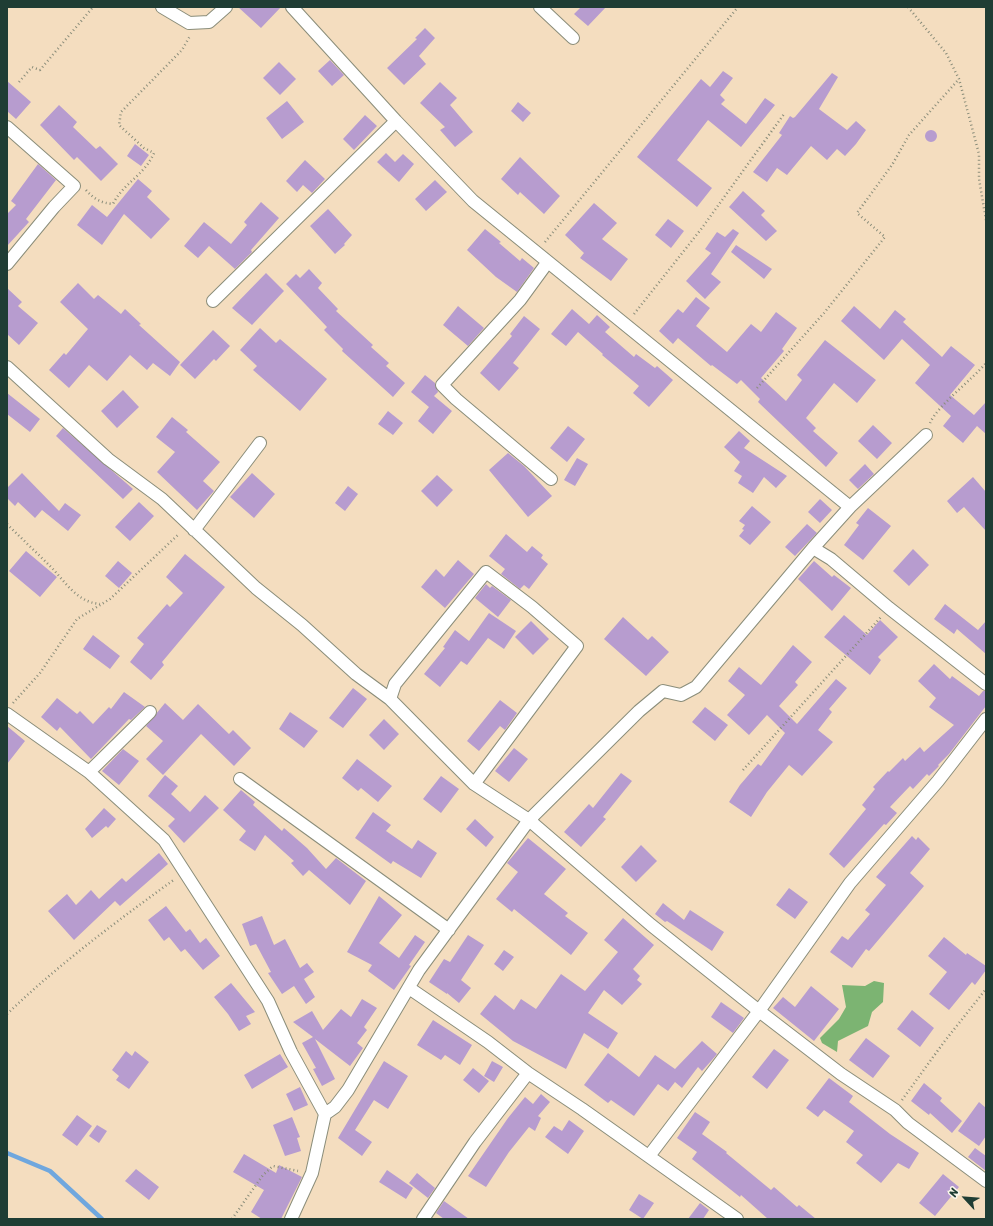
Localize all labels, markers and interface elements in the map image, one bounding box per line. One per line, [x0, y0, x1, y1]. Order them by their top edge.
north arrow [945, 1178, 985, 1218]
text: N [944, 1185, 964, 1200]

